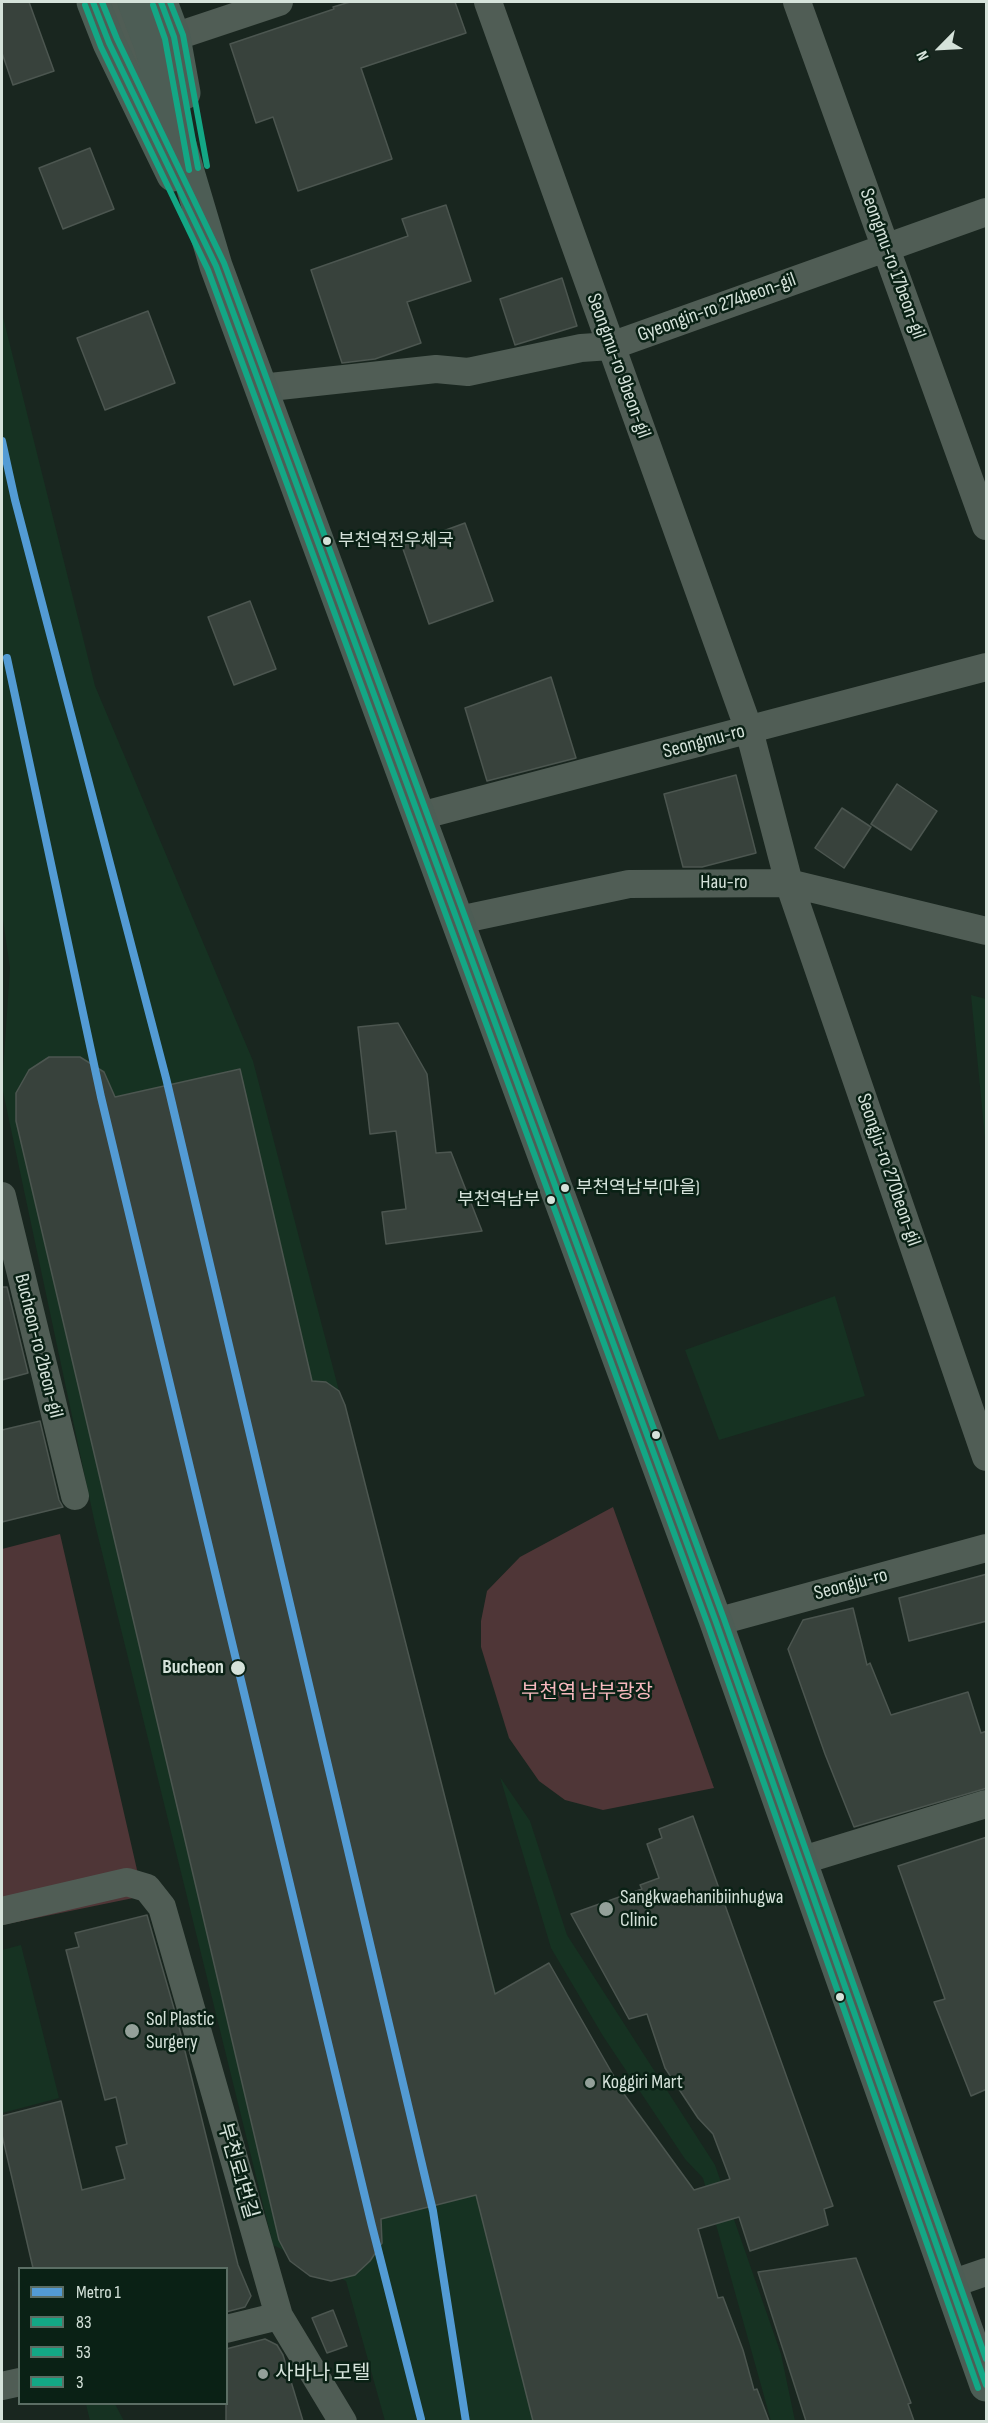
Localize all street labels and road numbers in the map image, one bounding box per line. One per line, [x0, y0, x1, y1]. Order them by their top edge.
street label: Seongmu-ro 17beon-gil [854, 186, 930, 342]
street label: Gyeongin-ro 274beon-gil [635, 268, 799, 348]
street label: Seongmu-ro 9beon-gil [581, 290, 655, 442]
street label: Seongmu-ro [660, 720, 748, 764]
street label: Hau-ro [700, 871, 748, 895]
street label: Seongju-ro 270beon-gil [851, 1091, 925, 1249]
street label: Bucheon-ro 2beon-gil [8, 1271, 68, 1421]
street label: Seongju-ro [812, 1564, 890, 1606]
street label: 부천로1번길 [212, 2120, 262, 2222]

